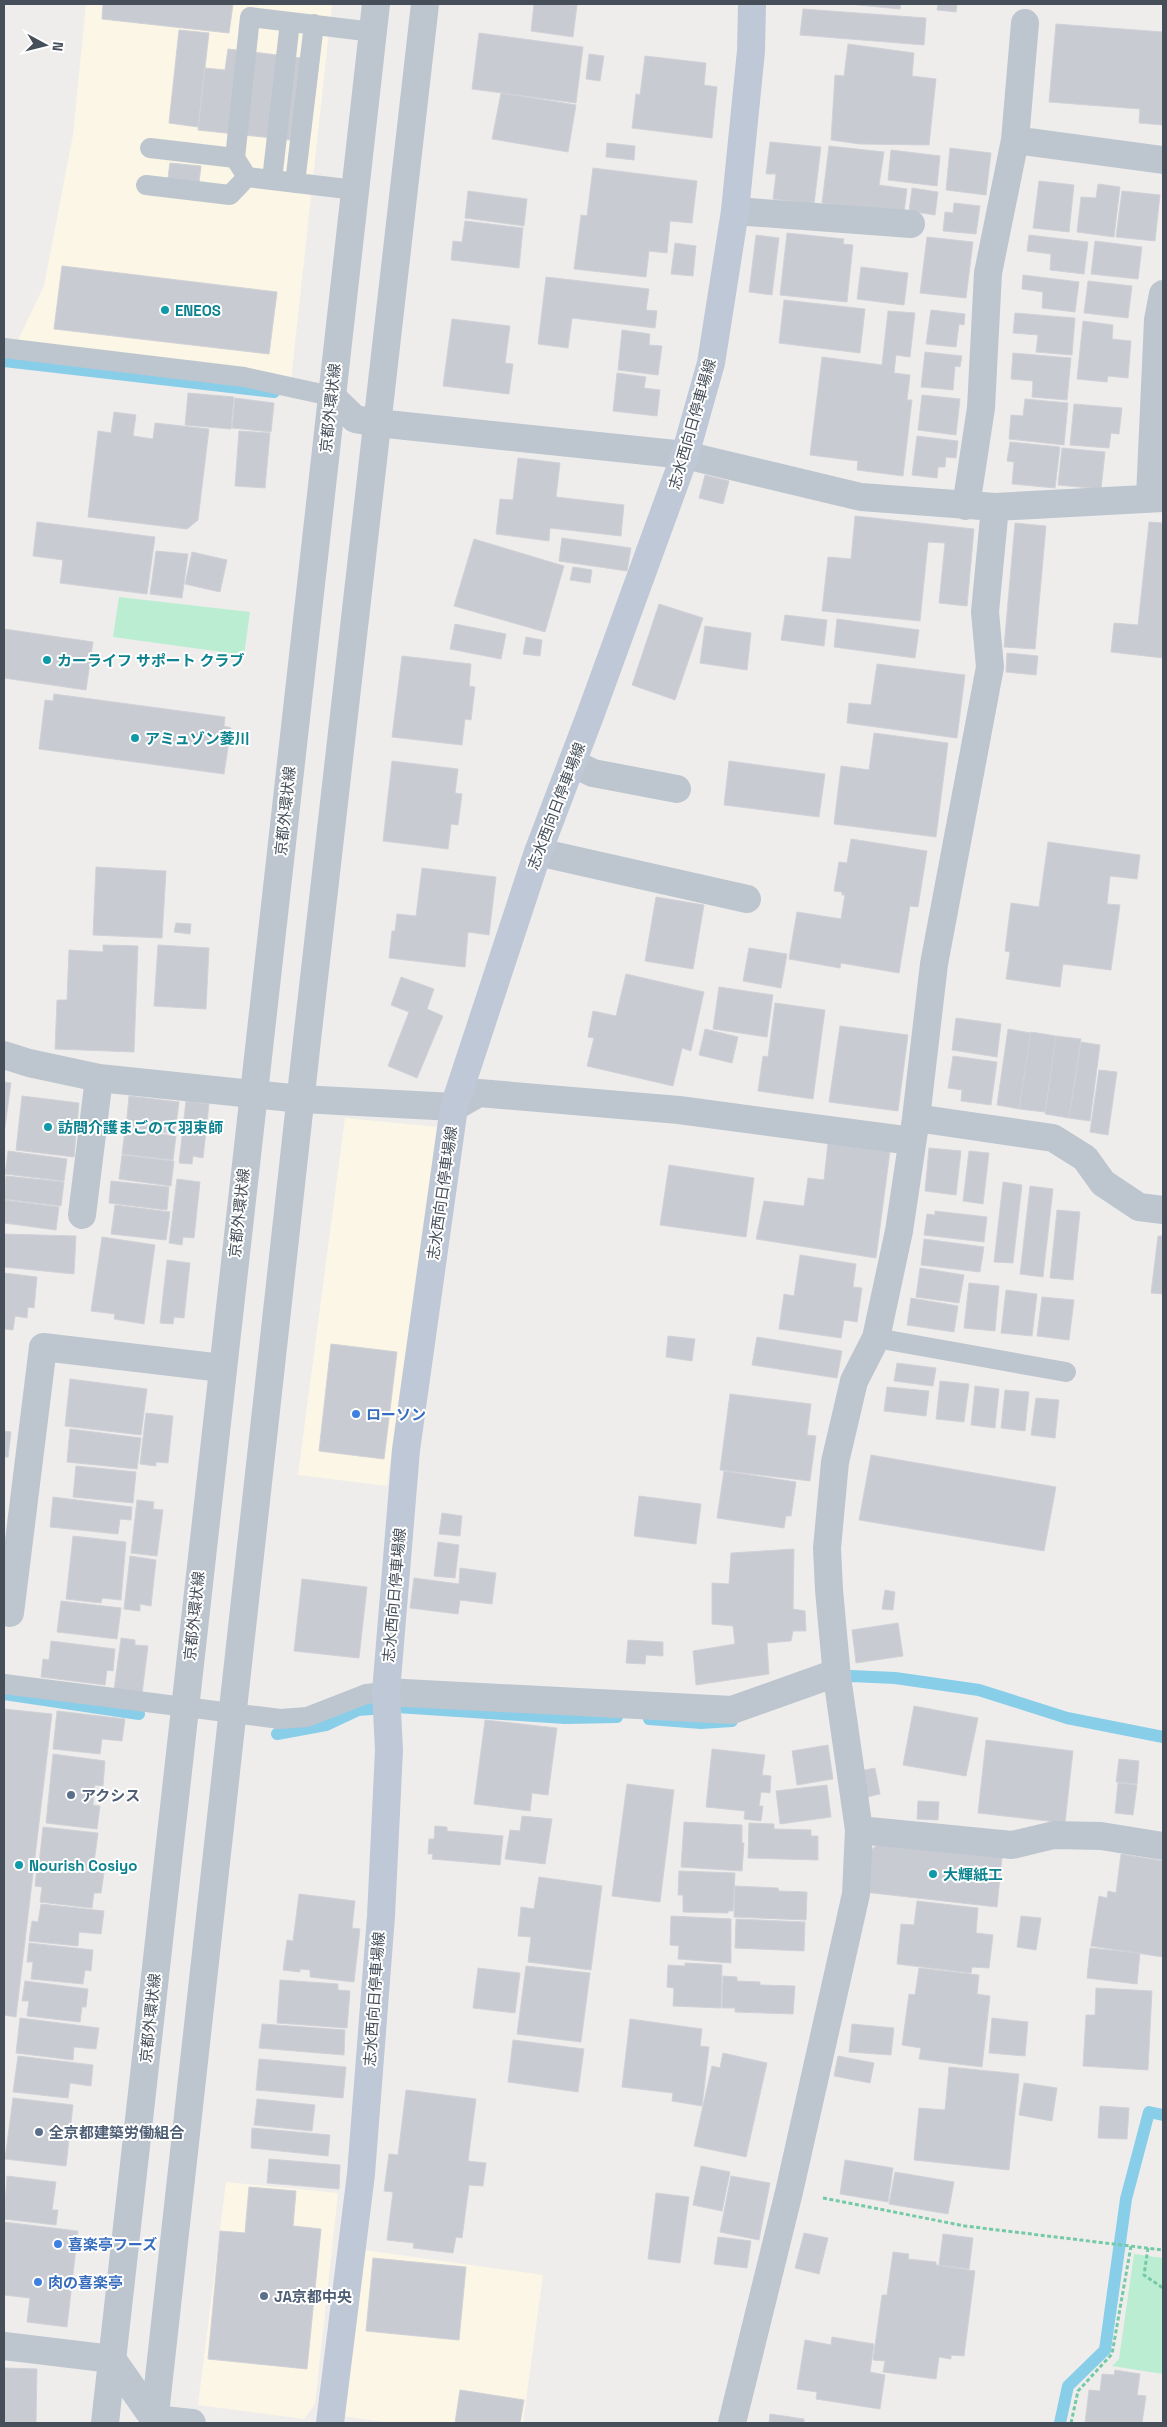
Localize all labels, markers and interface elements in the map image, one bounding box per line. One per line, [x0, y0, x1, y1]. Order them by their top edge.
north arrow [20, 20, 70, 70]
text: N [48, 41, 67, 52]
place label: ENEOS [175, 301, 221, 320]
marker: ENEOS [159, 304, 171, 316]
street label: 志水西向日停車場線 [664, 356, 720, 492]
street label: 京都外環状線 [316, 362, 344, 454]
place label: カーライフ サポート クラブ [57, 651, 245, 670]
marker: カーライフ サポート クラブ [41, 654, 53, 666]
place label: アミュゾン菱川 [145, 729, 250, 748]
marker: アミュゾン菱川 [129, 732, 141, 744]
street label: 志水西向日停車場線 [523, 740, 589, 872]
street label: 京都外環状線 [271, 765, 299, 857]
place label: 訪問介護まごのて羽束師 [58, 1118, 223, 1137]
marker: 訪問介護まごのて羽束師 [42, 1121, 54, 1133]
street label: 志水西向日停車場線 [423, 1125, 461, 1261]
street label: 京都外環状線 [225, 1167, 253, 1259]
place label: ローソン [366, 1405, 426, 1424]
marker: ローソン [350, 1408, 362, 1420]
street label: 志水西向日停車場線 [379, 1527, 409, 1663]
street label: 京都外環状線 [180, 1570, 208, 1662]
place label: アクシス [81, 1786, 140, 1805]
marker: アクシス [65, 1789, 77, 1801]
place label: Nourish Cosiyo [29, 1856, 137, 1875]
marker: Nourish Cosiyo [13, 1859, 25, 1871]
place label: 大輝紙工 [943, 1865, 1003, 1884]
marker: 大輝紙工 [927, 1868, 939, 1880]
street label: 志水西向日停車場線 [360, 1931, 388, 2067]
street label: 京都外環状線 [136, 1972, 164, 2064]
place label: 全京都建築労働組合 [49, 2123, 185, 2142]
marker: 全京都建築労働組合 [33, 2126, 45, 2138]
place label: 喜楽亭フーズ [68, 2235, 157, 2254]
marker: 喜楽亭フーズ [52, 2238, 64, 2250]
place label: 肉の喜楽亭 [48, 2273, 123, 2292]
marker: 肉の喜楽亭 [32, 2276, 44, 2288]
place label: JA京都中央 [274, 2287, 352, 2306]
marker: JA京都中央 [258, 2290, 270, 2302]

